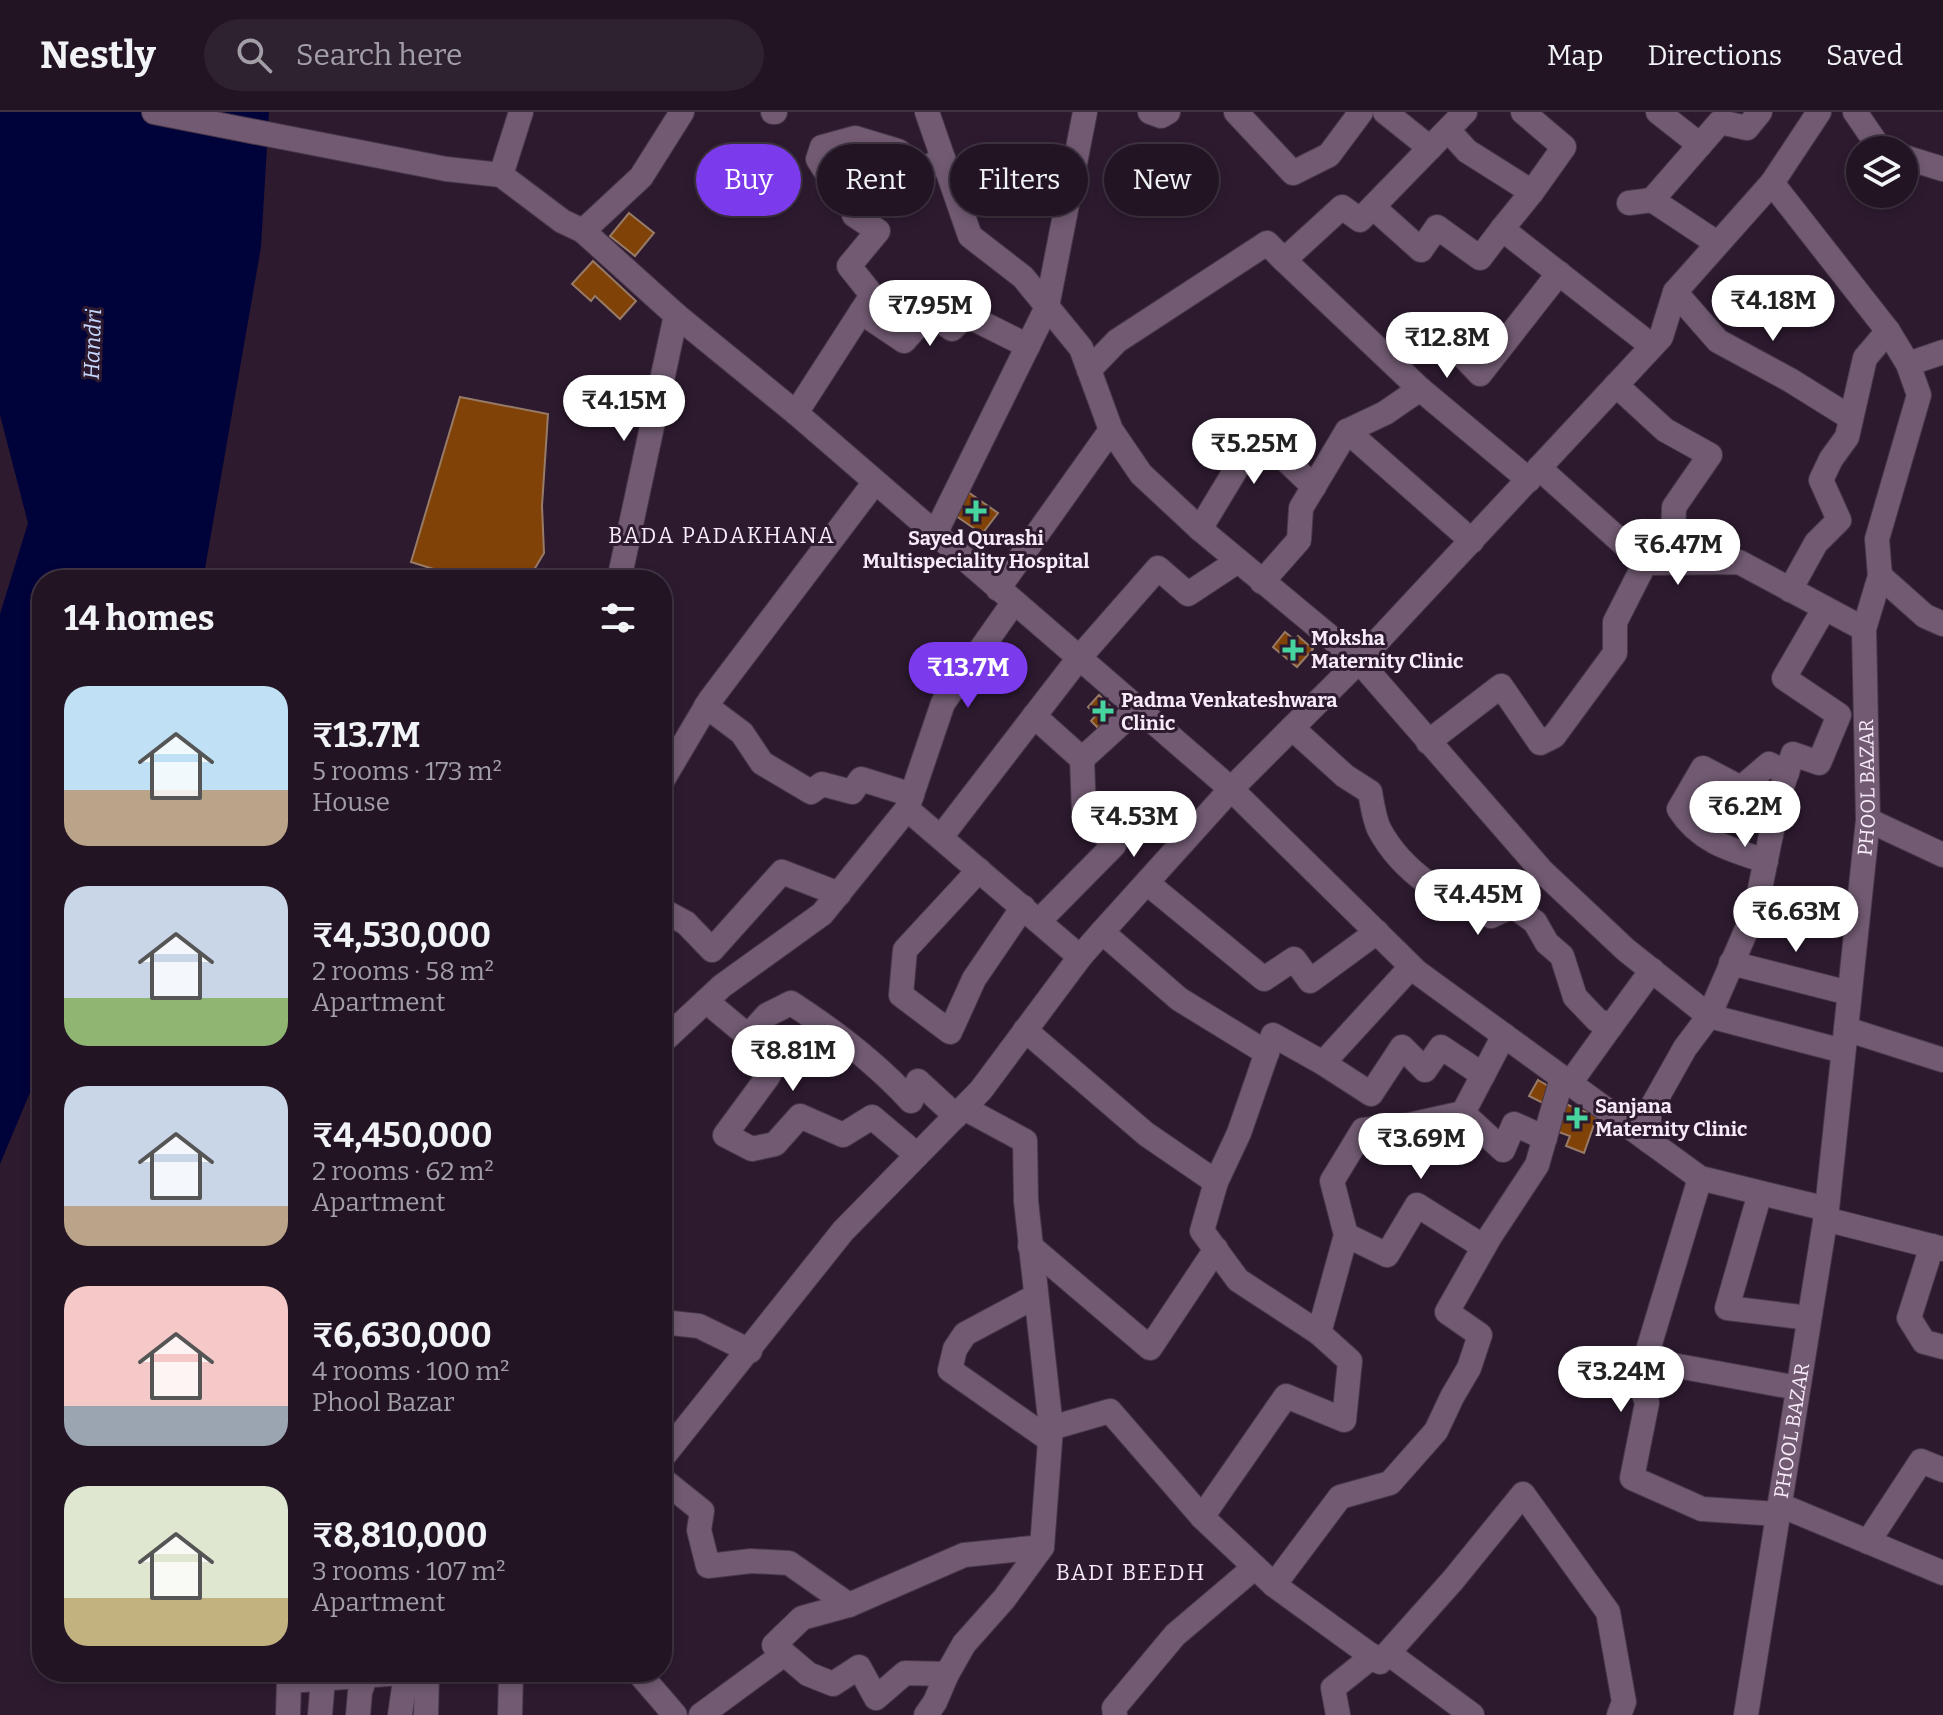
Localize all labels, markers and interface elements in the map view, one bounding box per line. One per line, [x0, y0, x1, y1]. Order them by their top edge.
search box [204, 19, 764, 91]
text: Nestly [40, 32, 156, 78]
icon: search [232, 33, 276, 77]
text: Search here [296, 37, 462, 73]
text: Map [1547, 39, 1603, 72]
text: Directions [1647, 39, 1782, 72]
text: Saved [1826, 39, 1903, 72]
map controls [1846, 136, 1918, 208]
button: layers [1846, 136, 1918, 208]
chip: Buy [696, 144, 801, 216]
chip: Rent [817, 144, 934, 216]
chip: Filters [950, 144, 1088, 216]
chip: New [1104, 144, 1219, 216]
pin: ₹4.18M [1708, 275, 1838, 343]
pin: ₹7.95M [865, 280, 995, 348]
text: ₹4.18M [1730, 285, 1816, 316]
text: ₹7.95M [887, 290, 973, 321]
water label: Handri [78, 308, 107, 380]
pin: ₹12.8M [1382, 312, 1512, 380]
text: ₹12.8M [1404, 322, 1490, 353]
pin: ₹4.15M [559, 375, 689, 443]
text: ₹4.15M [581, 385, 667, 416]
pin: ₹5.25M [1189, 418, 1319, 486]
text: ₹5.25M [1210, 428, 1298, 459]
marker: Sayed Qurashi Multispeciality Hospital [965, 500, 987, 522]
pin: ₹6.47M [1613, 519, 1743, 587]
district label: BADA PADAKHANA [608, 522, 836, 549]
place label: Sayed Qurashi Multispeciality Hospital [863, 526, 1089, 573]
text: ₹6.47M [1633, 529, 1723, 560]
icon: filters [596, 596, 640, 640]
text: 14 homes [64, 598, 215, 639]
place label: Moksha Maternity Clinic [1311, 626, 1463, 673]
marker: Moksha Maternity Clinic [1282, 639, 1304, 661]
pin: ₹13.7M [903, 642, 1033, 710]
text: ₹13.7M [927, 652, 1009, 683]
place label: Padma Venkateshwara Clinic [1121, 688, 1337, 735]
marker: Padma Venkateshwara Clinic [1092, 700, 1114, 722]
text: ₹13.7M [312, 715, 420, 756]
icon: home [128, 718, 224, 814]
street label: PHOOL BAZAR [1852, 719, 1881, 857]
text: 5 rooms · 173 m² [312, 756, 502, 787]
pin: ₹6.2M [1689, 781, 1801, 849]
text: House [312, 787, 390, 818]
pin: ₹4.53M [1069, 791, 1199, 859]
text: ₹6.2M [1707, 791, 1783, 822]
text: ₹4.53M [1090, 801, 1178, 832]
pin: ₹4.45M [1413, 869, 1543, 937]
text: ₹4.45M [1433, 879, 1523, 910]
pin: ₹6.63M [1731, 886, 1861, 954]
text: ₹6.63M [1751, 896, 1841, 927]
text: ₹4,530,000 [312, 915, 491, 956]
icon: home [128, 918, 224, 1014]
text: 2 rooms · 58 m² [312, 956, 494, 987]
text: Apartment [312, 987, 445, 1018]
pin: ₹8.81M [728, 1025, 858, 1093]
text: ₹8.81M [750, 1035, 836, 1066]
place label: Sanjana Maternity Clinic [1595, 1094, 1747, 1141]
marker: Sanjana Maternity Clinic [1566, 1107, 1588, 1129]
pin: ₹3.69M [1356, 1113, 1486, 1181]
text: ₹4,450,000 [312, 1115, 493, 1156]
icon: home [128, 1118, 224, 1214]
text: ₹3.69M [1376, 1123, 1466, 1154]
text: 2 rooms · 62 m² [312, 1156, 494, 1187]
text: Apartment [312, 1187, 445, 1218]
text: ₹6,630,000 [312, 1315, 492, 1356]
icon: home [128, 1318, 224, 1414]
pin: ₹3.24M [1556, 1346, 1686, 1414]
text: 4 rooms · 100 m² [312, 1356, 509, 1387]
text: ₹3.24M [1576, 1356, 1666, 1387]
street label: PHOOL BAZAR [1769, 1361, 1814, 1500]
text: Phool Bazar [312, 1387, 455, 1418]
text: ₹8,810,000 [312, 1515, 488, 1556]
icon: home [128, 1518, 224, 1614]
text: 3 rooms · 107 m² [312, 1556, 505, 1587]
district label: BADI BEEDH [1056, 1559, 1206, 1586]
text: Apartment [312, 1587, 445, 1618]

